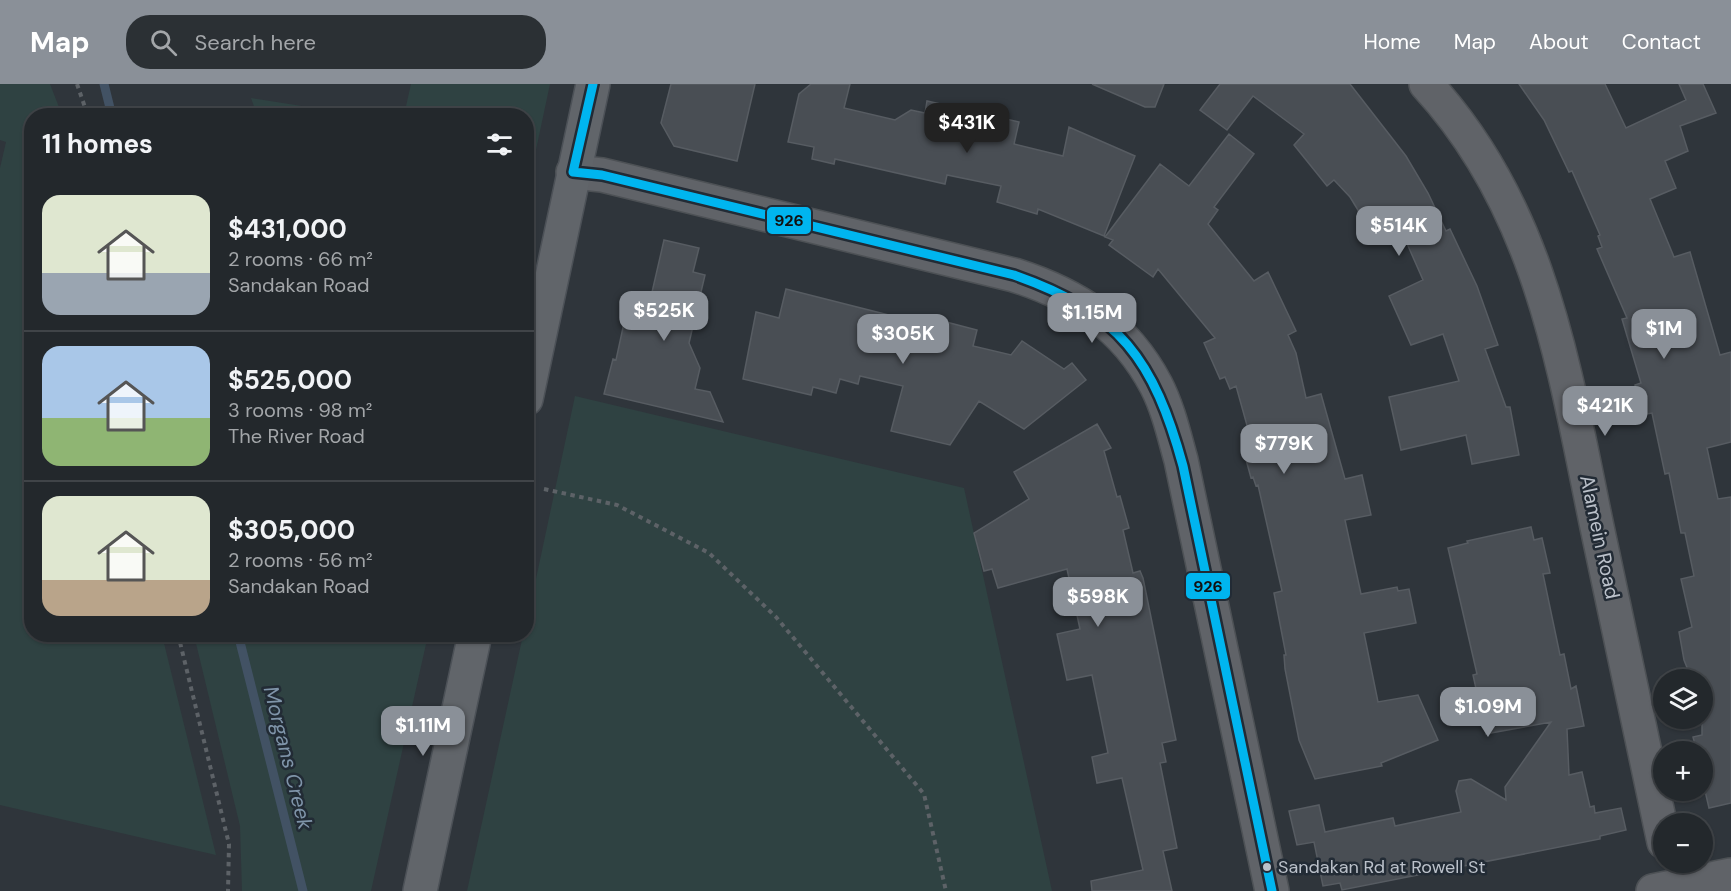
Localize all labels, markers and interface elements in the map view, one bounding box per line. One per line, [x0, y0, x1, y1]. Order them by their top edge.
search box [126, 15, 546, 69]
text: Map [30, 24, 90, 61]
icon: search [147, 26, 180, 59]
text: Search here [195, 28, 316, 57]
text: Home [1363, 28, 1421, 56]
text: Map [1454, 28, 1496, 56]
text: About [1529, 28, 1589, 56]
text: Contact [1622, 28, 1701, 56]
pin: $431K [925, 103, 1009, 154]
text: $431K [938, 109, 996, 135]
text: 11 homes [42, 127, 153, 161]
icon: filters [483, 128, 516, 161]
line badge: 926 [766, 206, 812, 235]
pin: $514K [1357, 206, 1441, 257]
text: 926 [774, 210, 804, 231]
text: $431,000 [228, 212, 347, 246]
text: $514K [1370, 212, 1428, 238]
icon: home [90, 219, 162, 291]
text: 2 rooms · 66 m² [228, 246, 373, 272]
text: Sandakan Road [228, 272, 370, 298]
pin: $525K [622, 291, 706, 342]
pin: $1.15M [1043, 293, 1141, 344]
text: $525K [633, 297, 695, 323]
text: $1.15M [1061, 299, 1123, 325]
pin: $1M [1635, 309, 1693, 360]
pin: $305K [861, 314, 945, 365]
text: $1M [1645, 315, 1683, 341]
text: $305K [871, 320, 935, 346]
text: $525,000 [228, 363, 352, 397]
icon: home [90, 370, 162, 442]
pin: $421K [1563, 386, 1647, 437]
text: $421K [1577, 392, 1633, 418]
text: 3 rooms · 98 m² [228, 397, 372, 423]
text: The River Road [228, 423, 365, 449]
pin: $779K [1242, 424, 1326, 475]
text: $779K [1254, 430, 1314, 456]
street label: Alamein Road [1574, 473, 1626, 601]
text: $305,000 [228, 513, 355, 547]
icon: home [90, 520, 162, 592]
text: 2 rooms · 56 m² [228, 547, 373, 573]
line badge: 926 [1185, 572, 1231, 600]
text: Sandakan Road [228, 573, 370, 599]
text: 926 [1193, 576, 1223, 597]
pin: $598K [1056, 577, 1140, 628]
text: $598K [1067, 583, 1129, 609]
map controls [1653, 669, 1713, 873]
button: layers [1653, 669, 1713, 729]
water label: Morgans Creek [257, 683, 319, 833]
pin: $1.09M [1439, 687, 1537, 738]
text: $1.09M [1454, 693, 1522, 719]
pin: $1.11M [374, 706, 472, 757]
text: $1.11M [395, 712, 451, 738]
button: + [1653, 741, 1713, 801]
button: − [1653, 813, 1713, 873]
place label: Sandakan Rd at Rowell St [1278, 855, 1486, 879]
marker: Sandakan Rd at Rowell St [1261, 861, 1273, 873]

